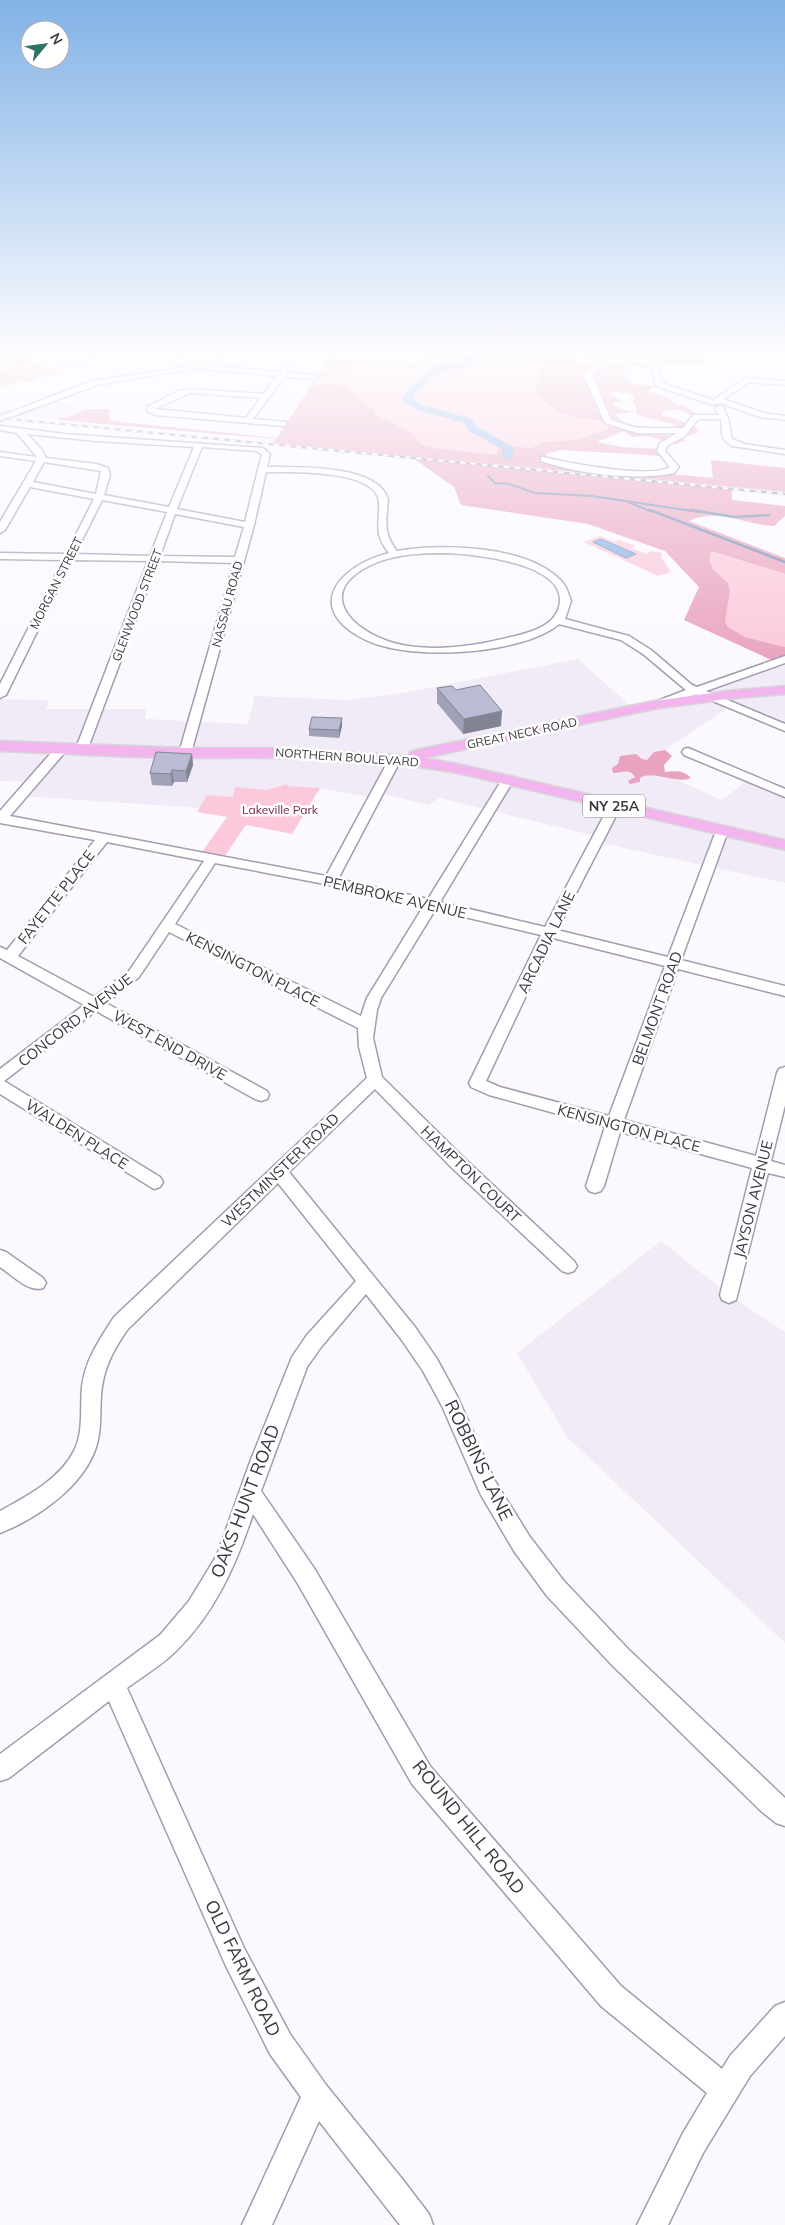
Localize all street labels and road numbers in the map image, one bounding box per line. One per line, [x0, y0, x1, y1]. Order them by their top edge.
street label: MORGAN STREET [26, 534, 86, 632]
street label: GLENWOOD STREET [109, 546, 166, 663]
street label: NASSAU ROAD [208, 559, 246, 649]
street label: GREAT NECK ROAD [466, 714, 579, 752]
street label: NORTHERN BOULEVARD [275, 745, 419, 769]
road number: NY 25A [583, 794, 645, 818]
street label: FAYETTE PLACE [13, 846, 99, 948]
street label: PEMBROKE AVENUE [322, 871, 469, 923]
street label: ARCADIA LANE [513, 888, 579, 996]
street label: KENSINGTON PLACE [183, 927, 323, 1011]
street label: BELMONT ROAD [628, 948, 686, 1068]
street label: CONCORD AVENUE [14, 969, 136, 1071]
street label: WEST END DRIVE [110, 1006, 230, 1084]
street label: WALDEN PLACE [22, 1095, 132, 1173]
street label: KENSINGTON PLACE [555, 1100, 703, 1156]
street label: WESTMINSTER ROAD [217, 1109, 343, 1231]
street label: HAMPTON COURT [417, 1121, 525, 1227]
street label: JAYSON AVENUE [729, 1138, 777, 1260]
street label: ROBBINS LANE [440, 1396, 518, 1524]
street label: OAKS HUNT ROAD [205, 1421, 285, 1581]
street label: ROUND HILL ROAD [408, 1755, 530, 1899]
street label: OLD FARM ROAD [200, 1896, 286, 2040]

